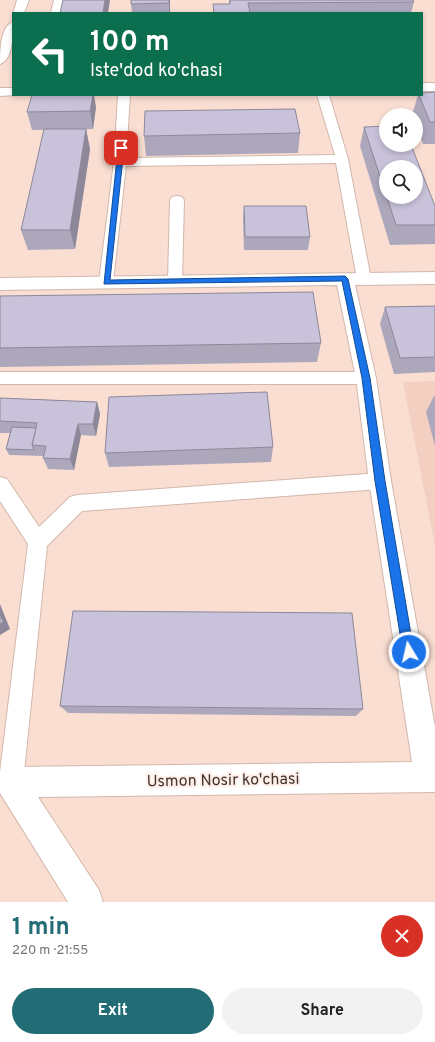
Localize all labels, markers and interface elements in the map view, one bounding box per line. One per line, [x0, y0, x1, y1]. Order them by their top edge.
text: 100 m [90, 25, 170, 61]
icon: left [24, 28, 76, 80]
text: Iste'dod ko'chasi [90, 60, 223, 83]
map controls [379, 108, 423, 204]
button: sound [379, 108, 423, 152]
pin [104, 131, 138, 165]
icon: arrive [110, 137, 132, 159]
button: search [379, 160, 423, 204]
position arrow [388, 631, 430, 673]
street label: Usmon Nosir ko'chasi [146, 770, 300, 792]
text: 1 min [12, 913, 70, 943]
button: close [381, 915, 423, 957]
text: 220 m · 21:55 [12, 943, 88, 959]
button: Exit [12, 988, 214, 1034]
button: Share [222, 988, 423, 1034]

